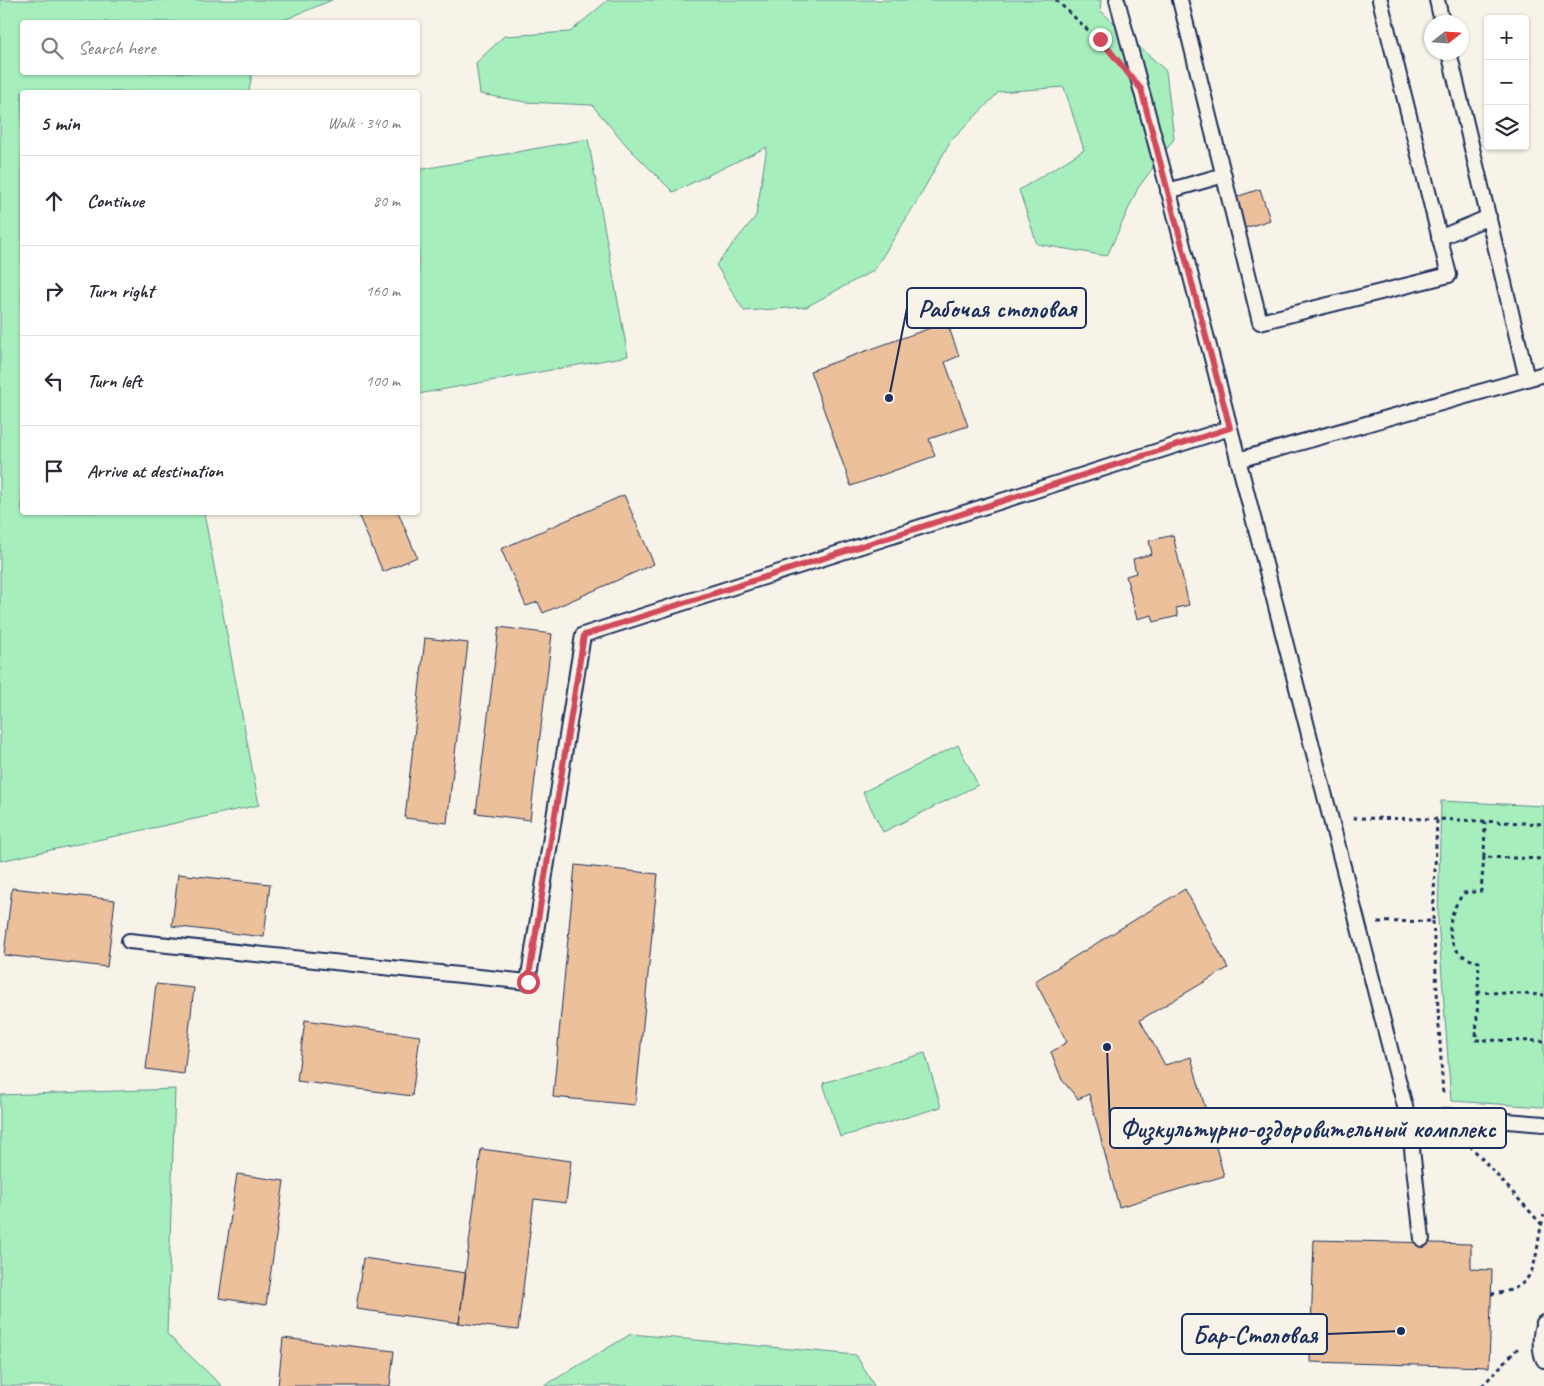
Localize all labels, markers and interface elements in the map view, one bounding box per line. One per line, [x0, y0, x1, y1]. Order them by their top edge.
north arrow [1424, 15, 1469, 60]
map controls [1484, 15, 1529, 150]
button: + [1484, 15, 1529, 60]
search box [20, 20, 420, 75]
route end [1089, 28, 1112, 51]
icon: search [38, 34, 66, 62]
text: Search here [78, 36, 155, 60]
button: − [1484, 60, 1529, 105]
button: layers [1484, 105, 1529, 150]
text: 5 min [40, 110, 80, 136]
text: Walk · 340 m [328, 113, 400, 133]
icon: ahead [40, 187, 68, 215]
text: Continue [87, 189, 144, 213]
text: 80 m [373, 191, 400, 211]
icon: right [40, 277, 68, 305]
text: Turn right [87, 279, 154, 303]
text: 160 m [366, 281, 400, 301]
callout: Рабочая столовая [907, 288, 1086, 328]
text: Рабочая столовая [918, 293, 1078, 325]
icon: left [40, 367, 68, 395]
text: Turn left [87, 369, 142, 393]
text: 100 m [366, 371, 400, 391]
icon: arrive [40, 457, 68, 485]
text: Arrive at destination [87, 459, 223, 483]
route start [517, 971, 540, 994]
callout: Физкультурно-оздоровительный комплекс [1110, 1108, 1506, 1148]
text: Физкультурно-оздоровительный комплекс [1120, 1113, 1497, 1145]
callout: Бар-Столовая [1182, 1314, 1327, 1354]
text: Бар-Столовая [1193, 1319, 1319, 1351]

